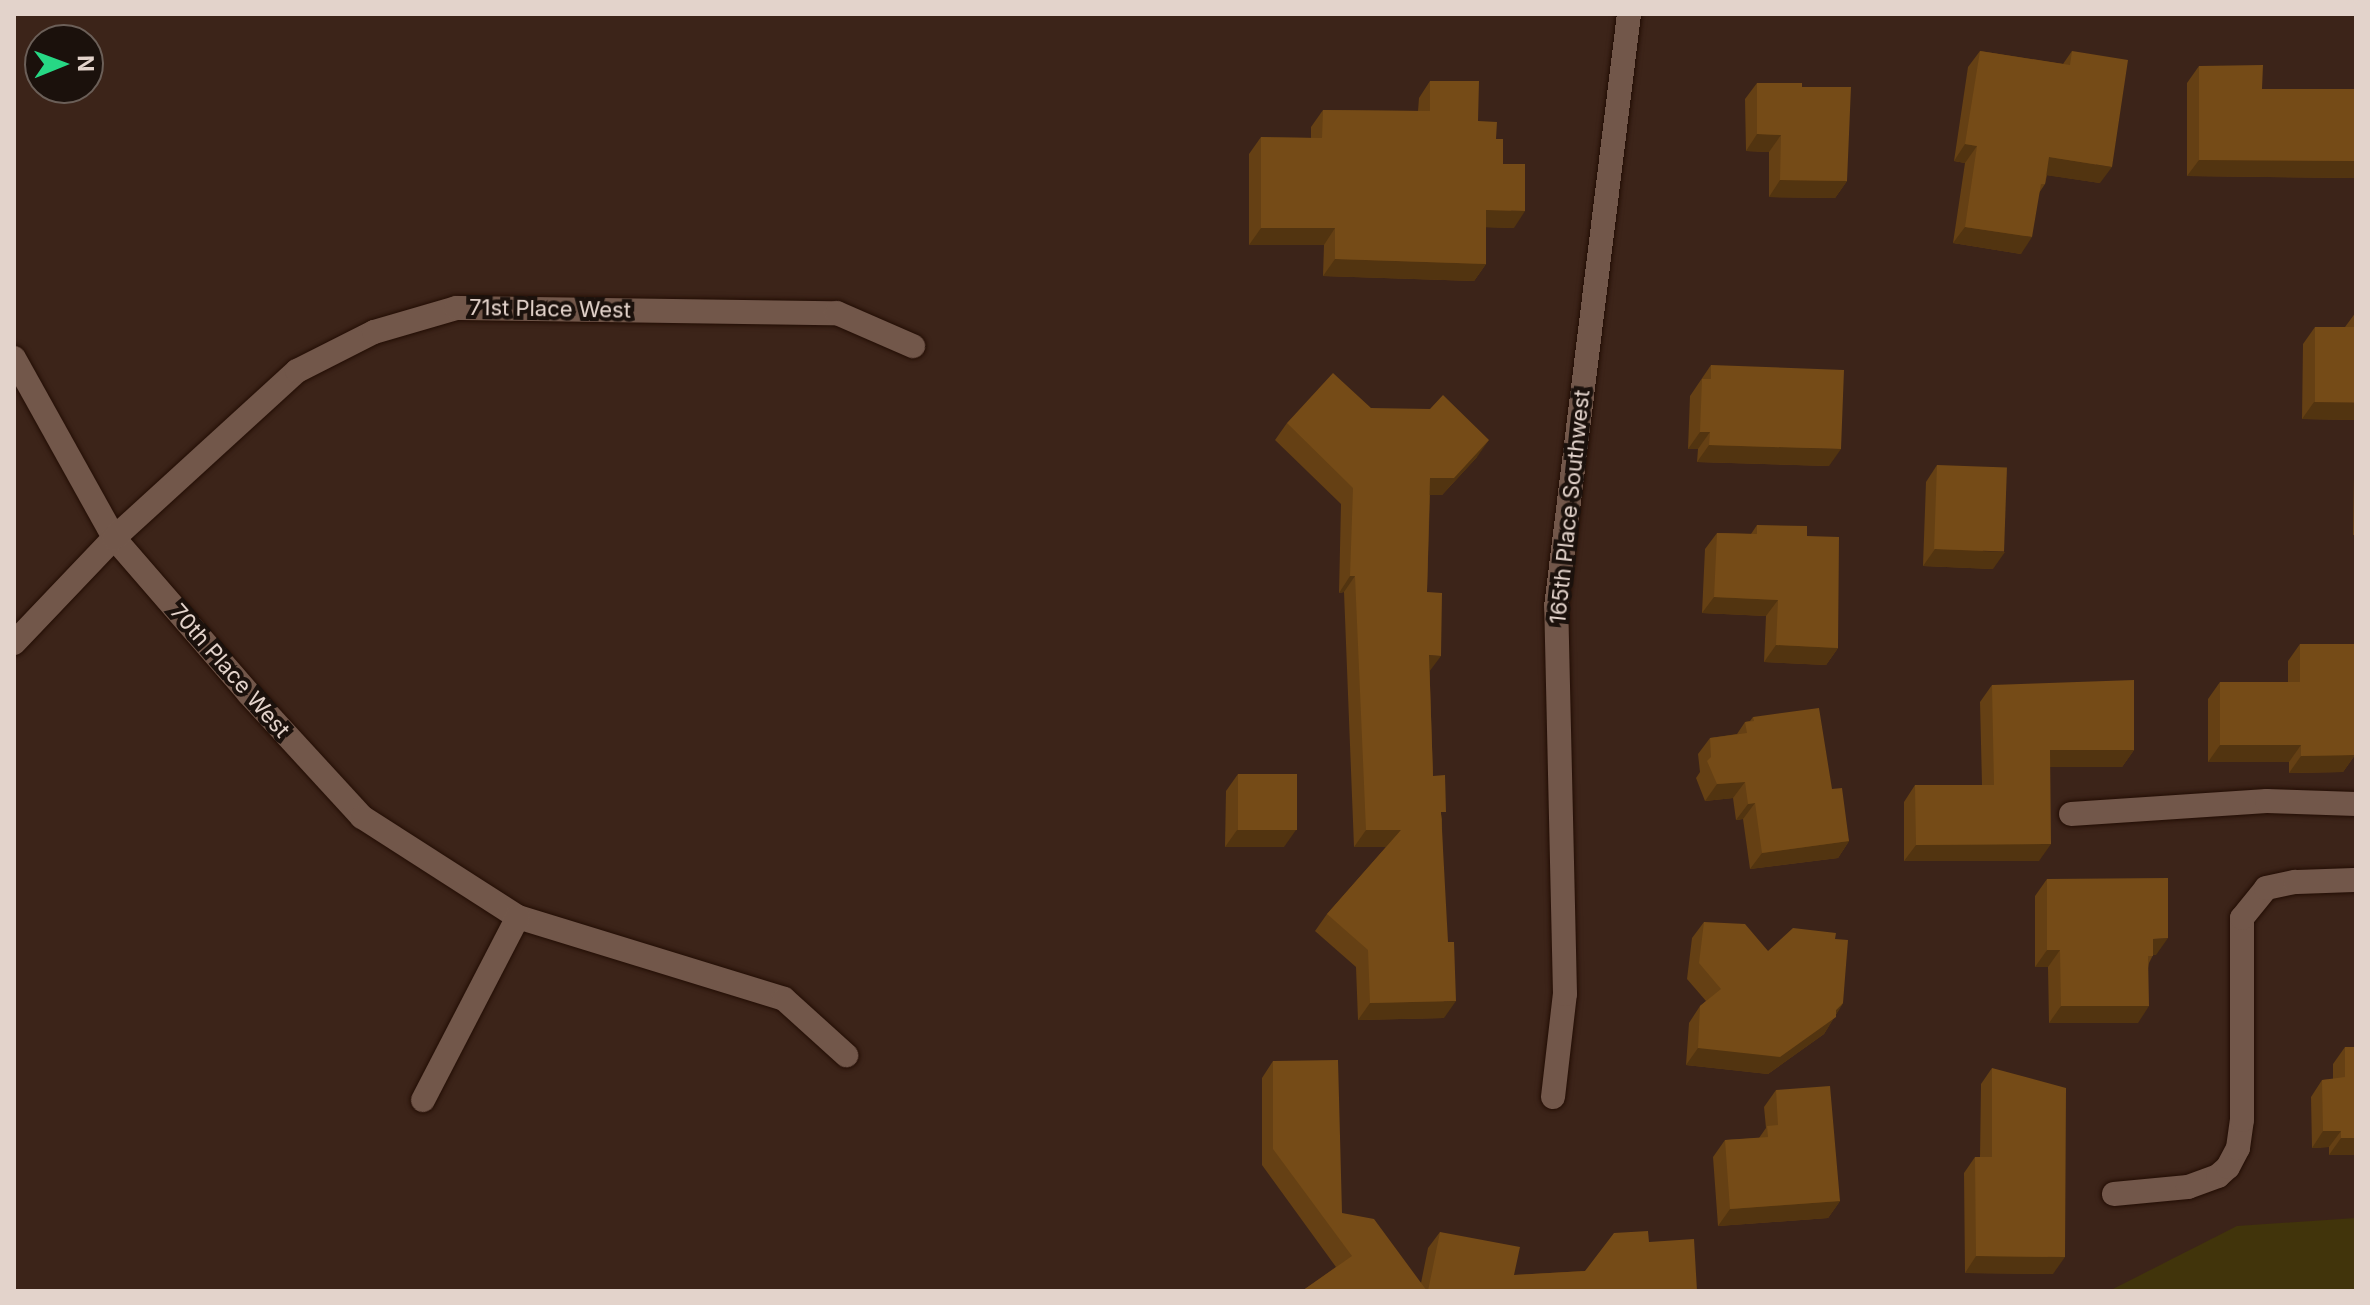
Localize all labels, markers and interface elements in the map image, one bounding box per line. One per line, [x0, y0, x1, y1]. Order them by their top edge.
north arrow [24, 24, 104, 104]
text: N [73, 55, 99, 72]
street label: 71st Place West [469, 294, 631, 324]
street label: 165th Place Southwest [1545, 389, 1595, 625]
street label: 70th Place West [165, 599, 295, 743]

